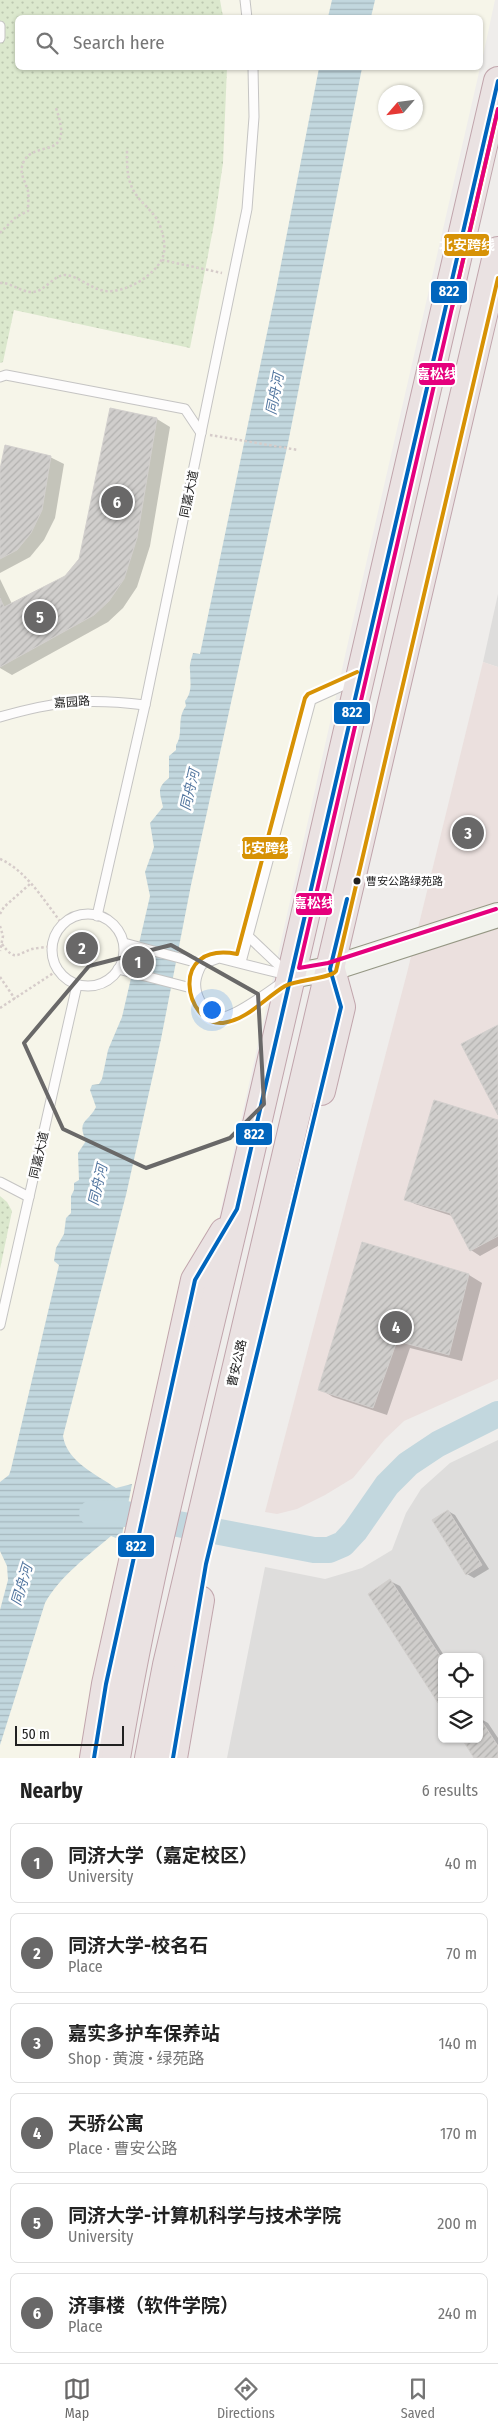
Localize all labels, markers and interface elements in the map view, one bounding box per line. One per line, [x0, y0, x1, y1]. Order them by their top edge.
search box [15, 15, 483, 70]
icon: search [33, 29, 61, 57]
text: Search here [73, 31, 165, 54]
north arrow [378, 85, 423, 130]
line badge: 北安跨线 [443, 233, 490, 257]
text: 北安跨线 [439, 237, 495, 254]
line badge: 822 [430, 280, 468, 304]
text: 822 [439, 283, 460, 300]
line badge: 嘉松线 [418, 362, 456, 386]
text: 嘉松线 [416, 366, 458, 383]
water label: 同舟河 [263, 369, 288, 416]
street label: 同嘉大道 [177, 469, 201, 519]
pin: 6 [101, 483, 133, 521]
pin: 5 [24, 598, 56, 636]
street label: 嘉园路 [54, 694, 90, 710]
line badge: 822 [333, 701, 371, 725]
text: 822 [342, 704, 363, 721]
water label: 同舟河 [177, 765, 204, 812]
pin: 3 [452, 814, 484, 852]
line badge: 北安跨线 [241, 836, 289, 860]
text: 北安跨线 [237, 840, 293, 857]
place label: 曹安公路绿苑路 [366, 875, 443, 888]
marker: 曹安公路绿苑路 [352, 876, 362, 886]
line badge: 嘉松线 [295, 892, 333, 916]
text: 嘉松线 [293, 895, 335, 912]
pin: 2 [66, 929, 98, 967]
pin: 1 [122, 943, 154, 981]
your location [199, 997, 225, 1023]
line badge: 822 [235, 1122, 273, 1146]
text: 822 [244, 1126, 265, 1143]
street label: 同嘉大道 [27, 1130, 51, 1180]
water label: 同舟河 [85, 1160, 112, 1207]
pin: 4 [380, 1308, 412, 1346]
street label: 曹安公路 [225, 1338, 249, 1388]
line badge: 822 [117, 1534, 155, 1558]
text: 822 [126, 1538, 147, 1555]
water label: 同舟河 [8, 1560, 37, 1608]
map controls [438, 1653, 483, 1743]
button: locate [438, 1653, 483, 1698]
button: layers [438, 1698, 483, 1743]
scale bar [15, 1723, 124, 1746]
text: 50 m [22, 1726, 50, 1743]
text: Nearby [20, 1778, 82, 1804]
text: 6 results [422, 1781, 478, 1800]
text: 同济大学（嘉定校区） [68, 1844, 258, 1867]
text: 1 [34, 1854, 40, 1873]
text: 40 m [445, 1854, 477, 1873]
text: University [68, 1867, 133, 1886]
text: 同济大学-校名石 [68, 1934, 208, 1957]
text: 2 [33, 1944, 41, 1963]
text: 70 m [446, 1944, 477, 1963]
text: Place [68, 1957, 103, 1976]
text: 嘉实多护车保养站 [68, 2022, 220, 2045]
text: 3 [33, 2034, 41, 2053]
text: 140 m [439, 2034, 477, 2053]
text: Shop · 黄渡 • 绿苑路 [68, 2049, 205, 2068]
text: 天骄公寓 [68, 2112, 144, 2135]
text: 4 [33, 2124, 41, 2143]
text: 170 m [440, 2124, 477, 2143]
text: Place · 曹安公路 [68, 2139, 178, 2158]
text: 同济大学-计算机科学与技术学院 [68, 2204, 341, 2227]
text: 5 [33, 2214, 41, 2233]
text: 200 m [437, 2214, 477, 2233]
text: University [68, 2227, 133, 2246]
text: 济事楼（软件学院） [68, 2294, 239, 2317]
text: 6 [33, 2304, 41, 2323]
text: 240 m [438, 2304, 477, 2323]
text: Place [68, 2317, 103, 2336]
tab: Map [63, 2375, 91, 2422]
tab: Directions [217, 2375, 275, 2422]
tab: Saved [401, 2375, 435, 2422]

